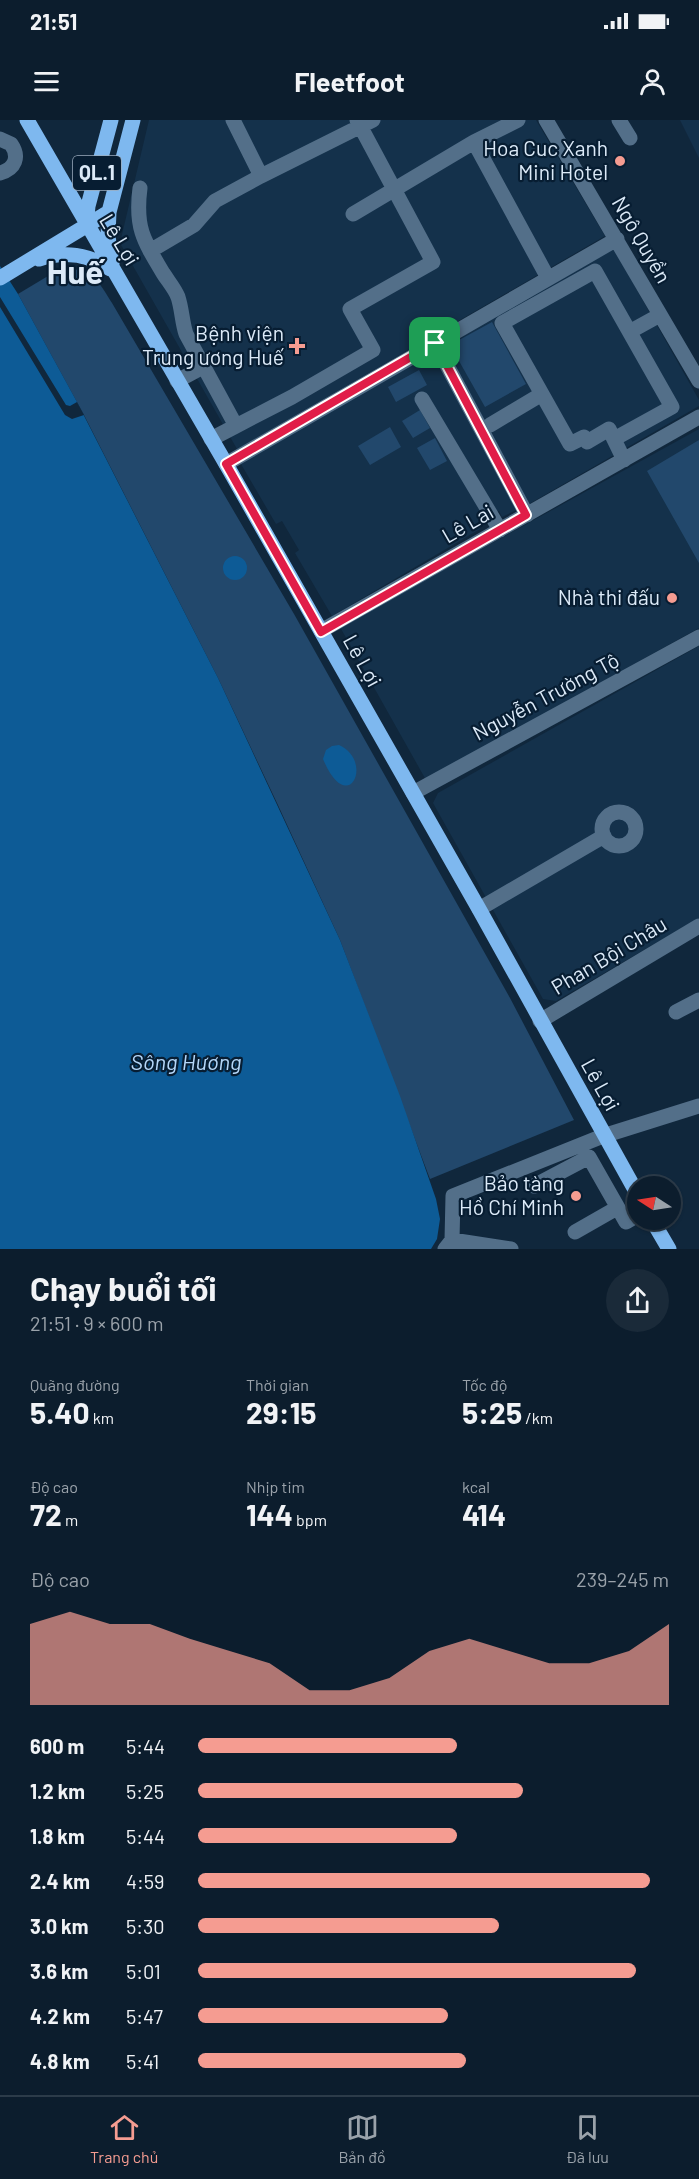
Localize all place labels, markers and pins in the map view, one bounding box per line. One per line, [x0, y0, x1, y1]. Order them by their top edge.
place label: Hoa Cuc Xanh Mini Hotel [483, 135, 608, 184]
marker: Hoa Cuc Xanh Mini Hotel [613, 154, 627, 168]
pin [409, 317, 460, 368]
place label: Bệnh viện Trung ương Huế [142, 320, 284, 369]
marker: Bệnh viện Trung ương Huế [288, 337, 306, 355]
place label: Nhà thi đấu [558, 584, 660, 609]
marker: Nhà thi đấu [665, 591, 679, 605]
place label: Bảo tàng Hồ Chí Minh [459, 1170, 564, 1219]
marker: Bảo tàng Hồ Chí Minh [569, 1189, 583, 1203]

